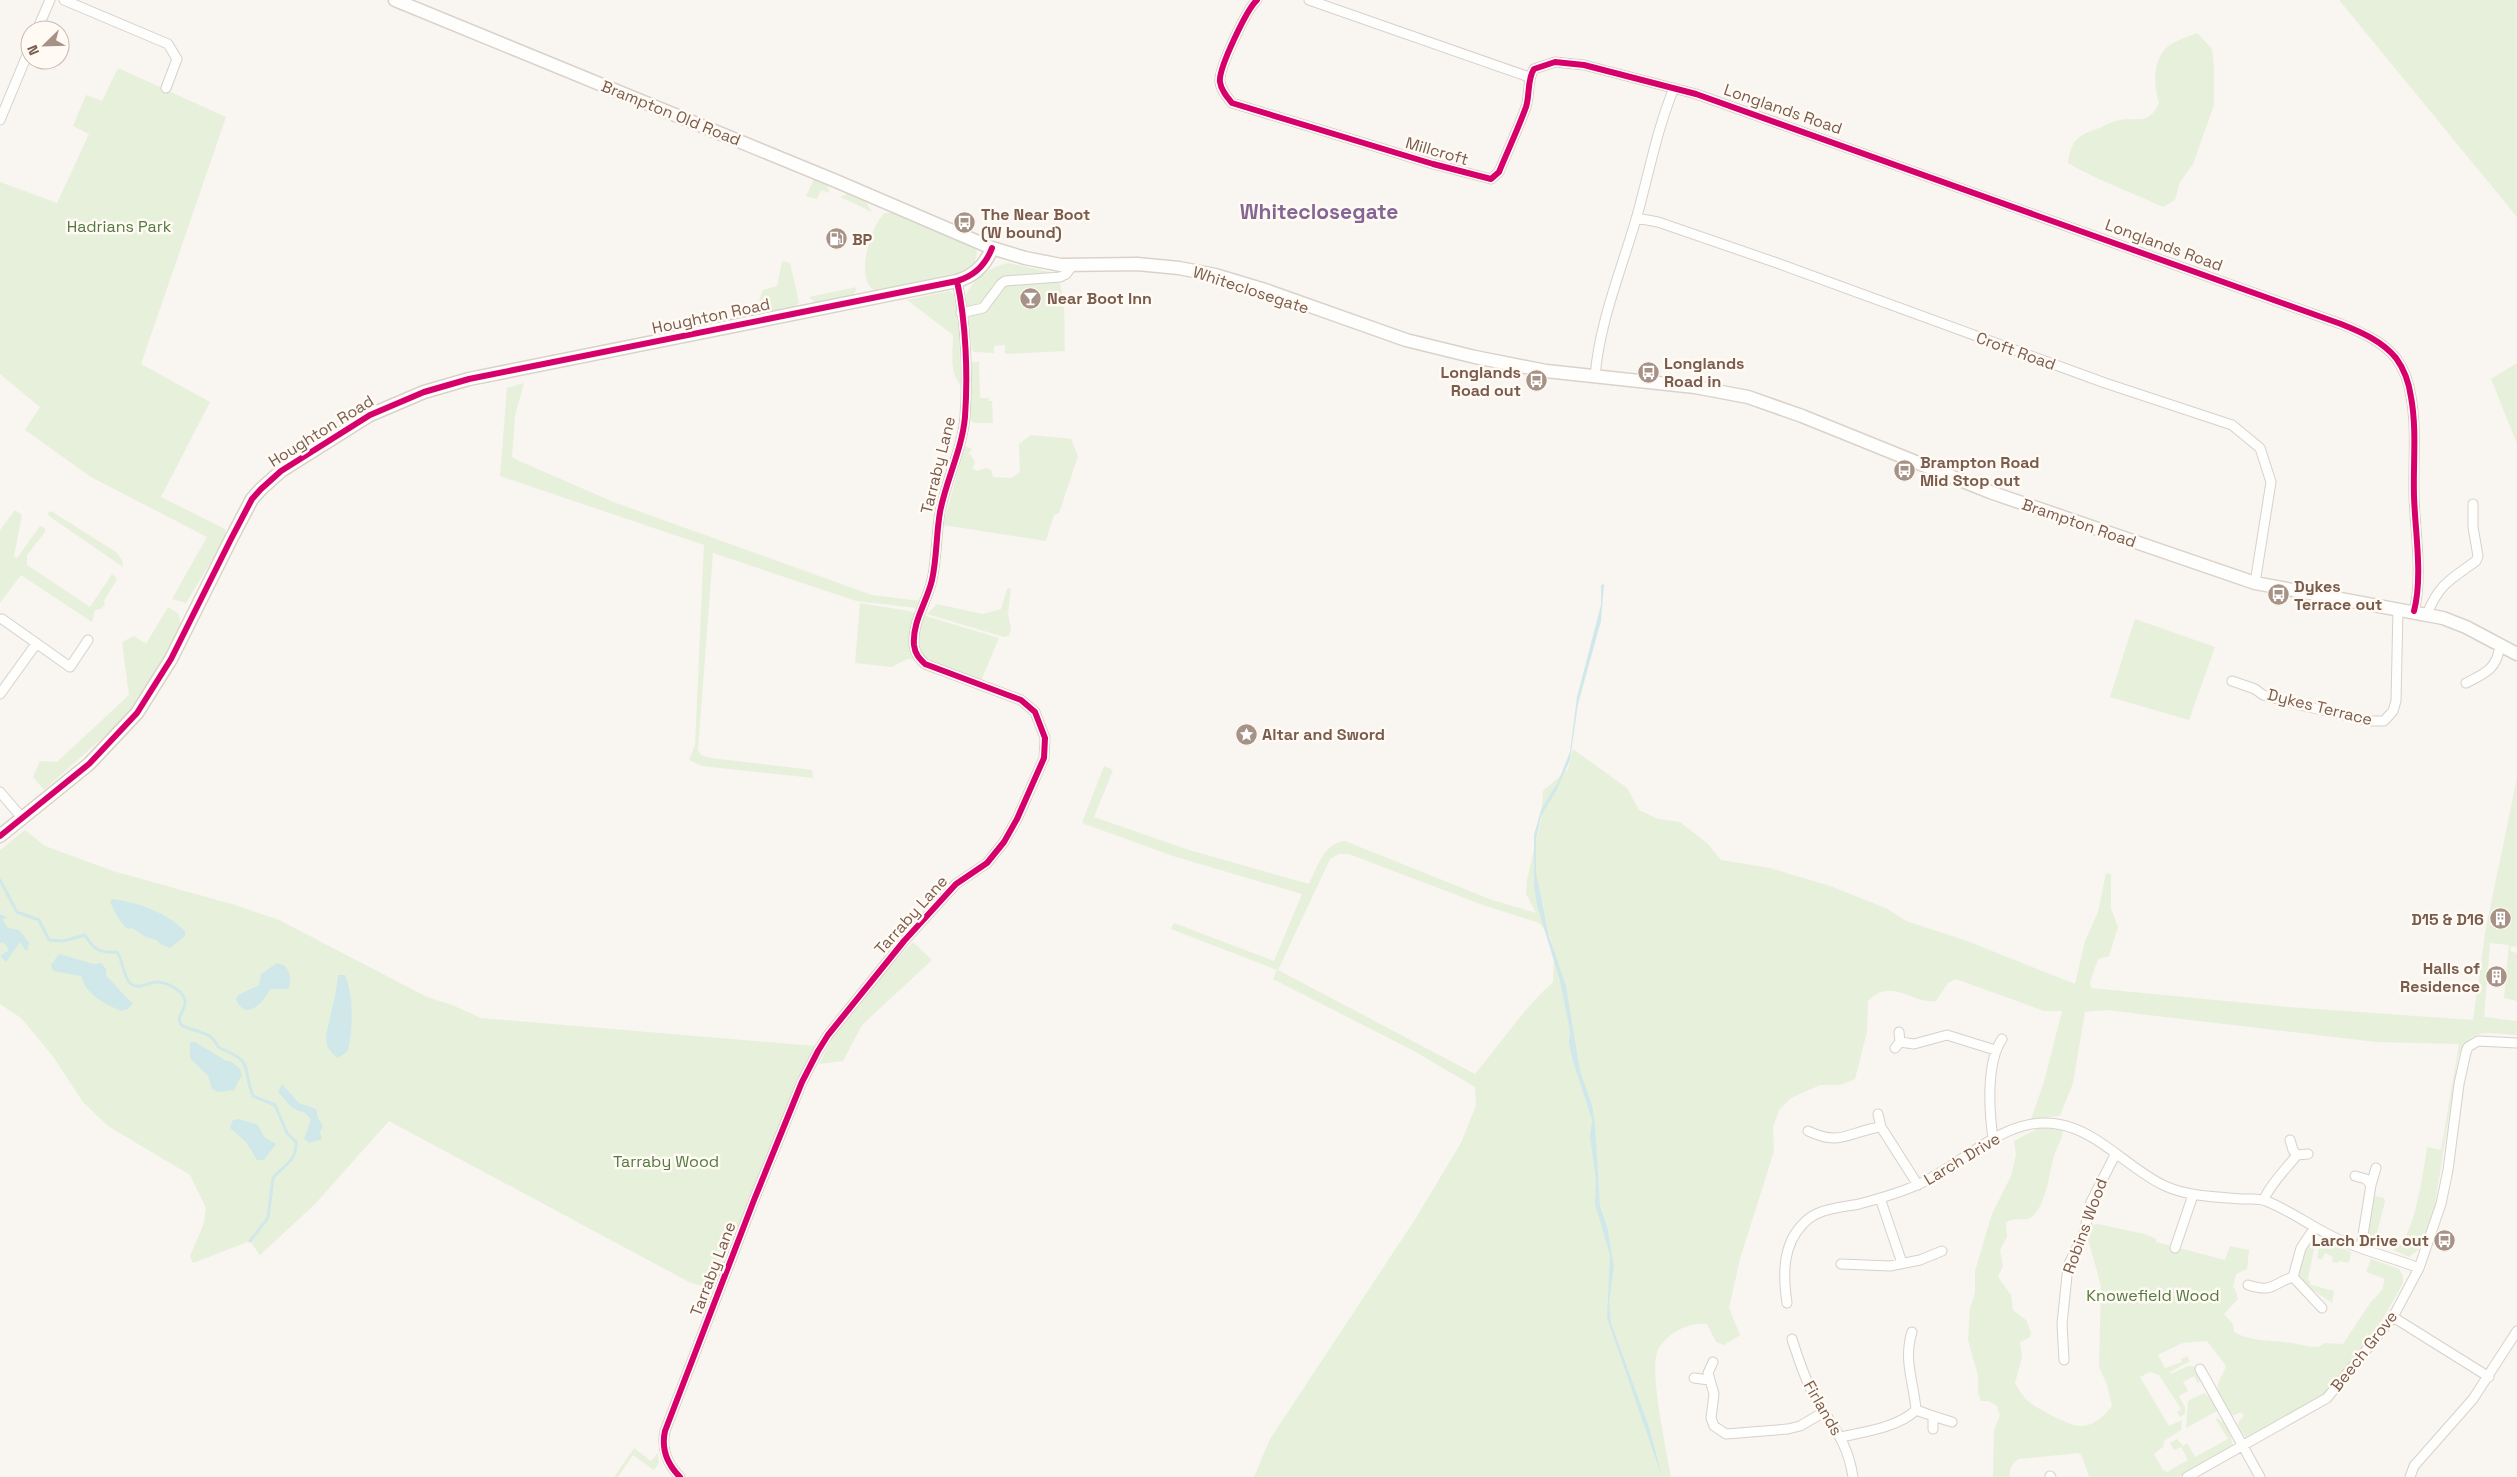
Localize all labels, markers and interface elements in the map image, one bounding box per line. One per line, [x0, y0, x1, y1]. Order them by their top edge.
north arrow [20, 20, 70, 70]
text: N [23, 42, 43, 58]
street label: Brampton Old Road [598, 75, 744, 151]
street label: Longlands Road [1721, 79, 1845, 139]
street label: Millcroft [1403, 132, 1471, 170]
district label: Whiteclosegate [1240, 198, 1398, 225]
place label: The Near Boot (W bound) [981, 204, 1090, 243]
bus stop icon: The Near Boot (W bound) [953, 211, 977, 235]
street label: Longlands Road [2102, 214, 2226, 276]
park label: Hadrians Park [67, 216, 172, 237]
fuel station icon: BP [824, 227, 848, 251]
place label: BP [852, 229, 873, 250]
street label: Whiteclosegate [1190, 261, 1312, 319]
bar icon: Near Boot Inn [1019, 286, 1043, 310]
place label: Near Boot Inn [1047, 288, 1152, 309]
street label: Houghton Road [650, 293, 772, 339]
street label: Croft Road [1973, 327, 2059, 375]
place label: Longlands Road in [1664, 353, 1744, 392]
bus stop icon: Longlands Road in [1636, 360, 1660, 384]
place label: Longlands Road out [1441, 362, 1521, 401]
bus stop icon: Longlands Road out [1525, 369, 1549, 393]
street label: Houghton Road [264, 390, 378, 472]
street label: Tarraby Lane [916, 414, 960, 516]
place label: Brampton Road Mid Stop out [1920, 452, 2040, 491]
bus stop icon: Brampton Road Mid Stop out [1892, 459, 1916, 483]
street label: Brampton Road [2019, 494, 2139, 552]
place label: Dykes Terrace out [2294, 576, 2382, 615]
bus stop icon: Dykes Terrace out [2266, 583, 2290, 607]
street label: Dykes Terrace [2265, 684, 2375, 730]
place icon: Altar and Sword [1234, 722, 1258, 746]
place label: Altar and Sword [1262, 724, 1385, 745]
street label: Tarraby Lane [870, 871, 952, 959]
building icon: D15 & D16 [2488, 907, 2512, 931]
place label: D15 & D16 [2411, 909, 2484, 930]
place label: Halls of Residence [2400, 958, 2480, 997]
building icon: Halls of Residence [2484, 965, 2508, 989]
street label: Larch Drive [1920, 1128, 2004, 1190]
park label: Tarraby Wood [613, 1151, 719, 1172]
street label: Robins Wood [2058, 1175, 2112, 1277]
street label: Tarraby Lane [685, 1219, 741, 1319]
bus stop icon: Larch Drive out [2433, 1228, 2457, 1252]
place label: Larch Drive out [2312, 1230, 2429, 1251]
park label: Knowefield Wood [2086, 1285, 2220, 1306]
street label: Beech Grove [2326, 1306, 2402, 1396]
street label: Firlands [1799, 1377, 1847, 1439]

